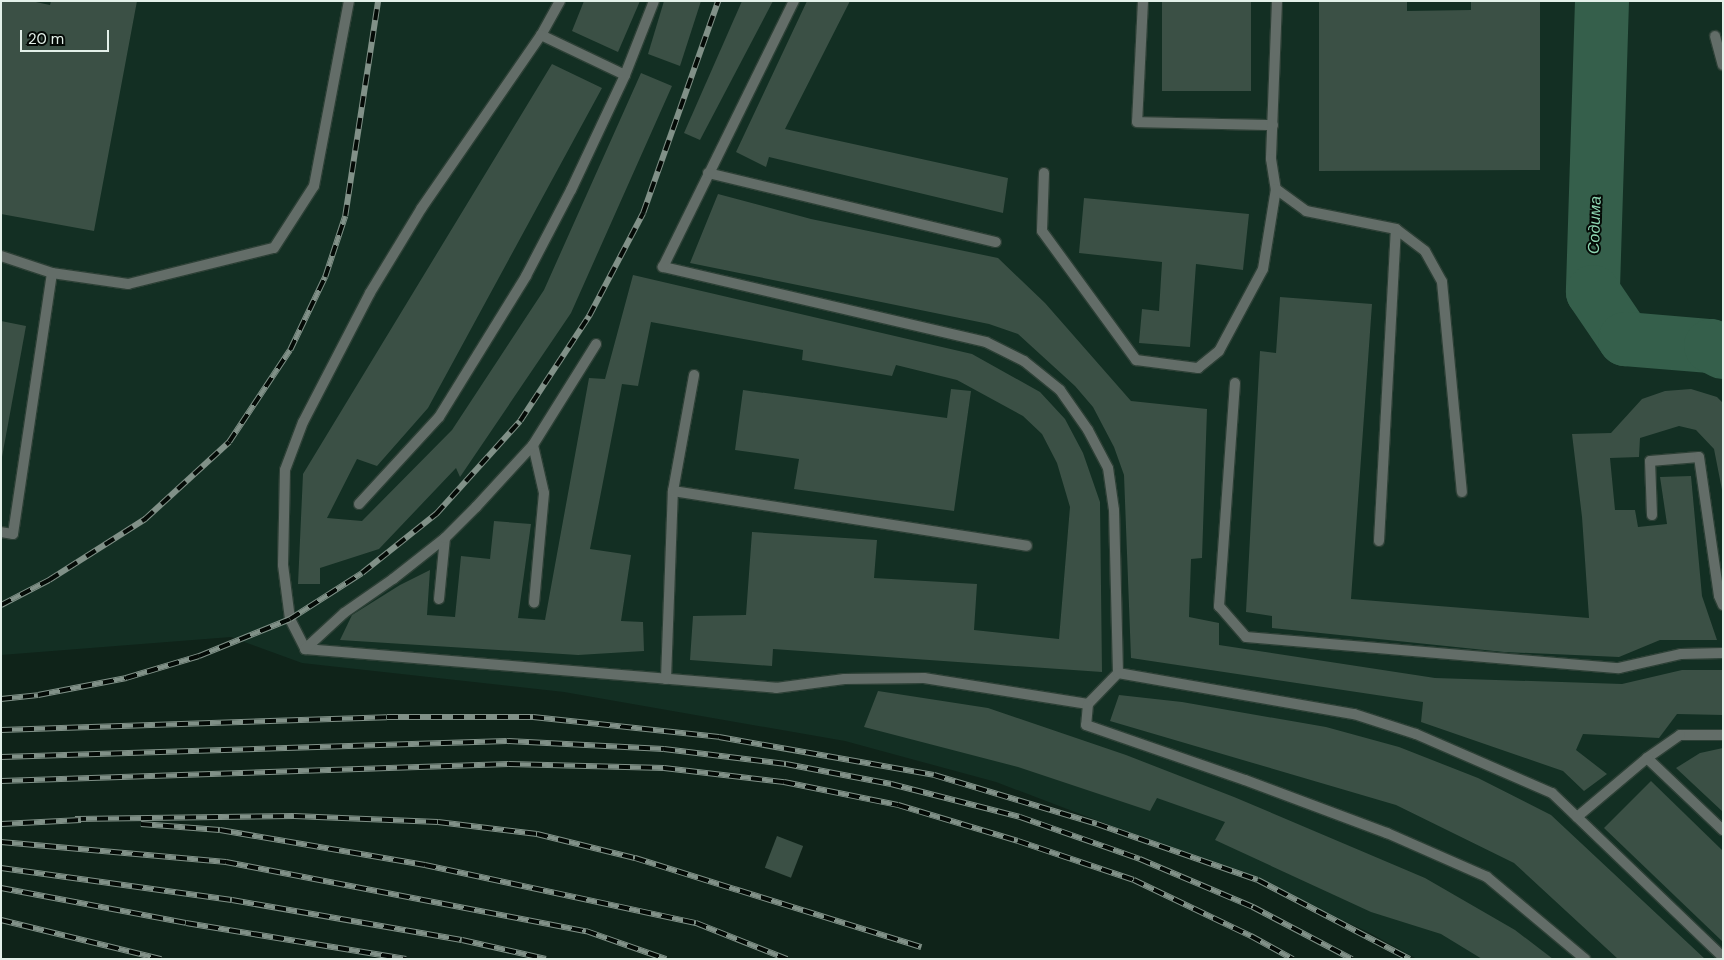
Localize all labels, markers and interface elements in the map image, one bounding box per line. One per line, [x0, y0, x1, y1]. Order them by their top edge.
scale bar [22, 20, 111, 52]
text: 20 m [28, 29, 64, 49]
water label: Содима [1584, 196, 1606, 254]

